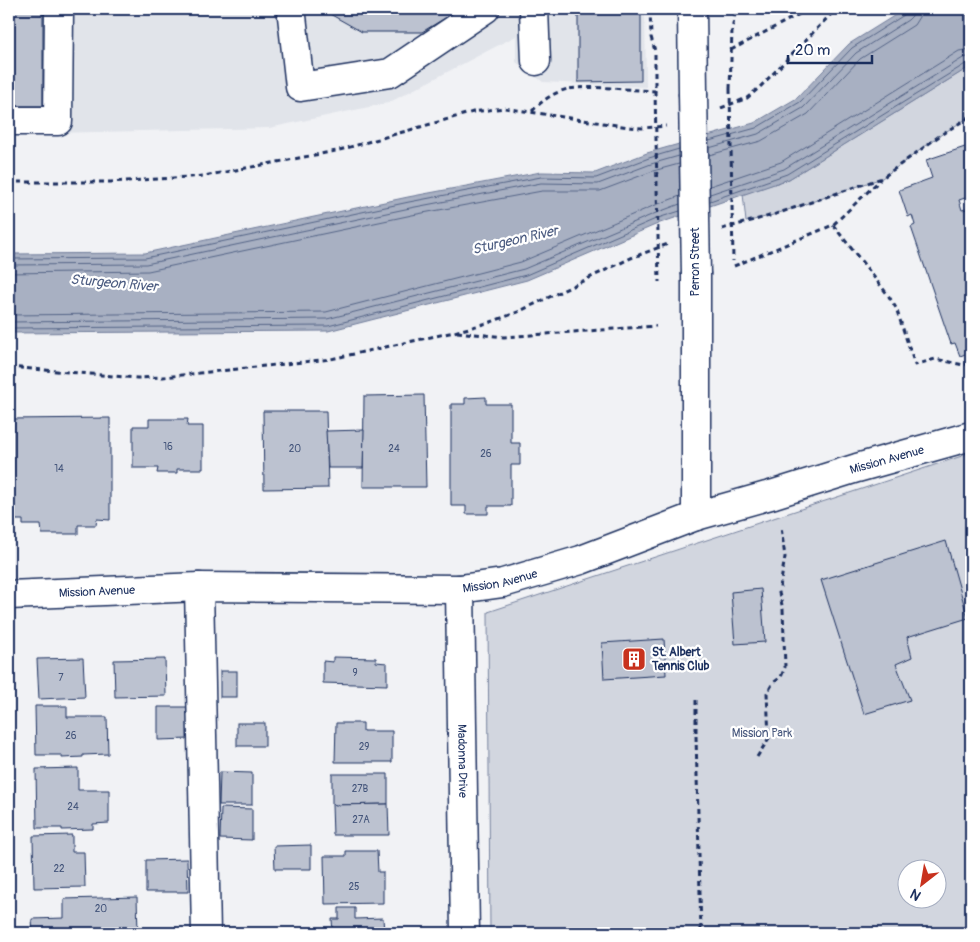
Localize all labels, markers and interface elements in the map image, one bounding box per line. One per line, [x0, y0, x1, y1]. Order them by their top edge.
scale bar [788, 32, 871, 64]
text: 20 m [795, 41, 830, 60]
water label: Sturgeon River [471, 221, 561, 258]
street label: Perron Street [688, 227, 703, 297]
water label: Sturgeon River [70, 271, 160, 295]
house number: 16 [163, 441, 173, 453]
street label: Mission Avenue [848, 442, 926, 477]
house number: 20 [289, 443, 301, 455]
house number: 24 [388, 443, 400, 455]
house number: 26 [480, 448, 492, 460]
house number: 14 [54, 463, 64, 475]
street label: Mission Avenue [462, 566, 539, 596]
street label: Mission Avenue [58, 582, 135, 600]
place label: St. Albert Tennis Club [651, 645, 710, 674]
building icon: St. Albert Tennis Club [621, 646, 647, 672]
house number: 9 [352, 667, 358, 679]
house number: 7 [58, 672, 64, 684]
street label: Madonna Drive [454, 724, 471, 798]
park label: Mission Park [732, 726, 792, 741]
house number: 26 [65, 730, 77, 742]
house number: 29 [359, 741, 369, 753]
house number: 27B [352, 783, 369, 795]
house number: 24 [67, 801, 79, 813]
house number: 27A [352, 814, 370, 826]
north arrow [898, 860, 948, 910]
house number: 22 [53, 863, 65, 875]
house number: 25 [348, 881, 360, 893]
text: N [907, 885, 924, 904]
house number: 20 [95, 903, 107, 915]

